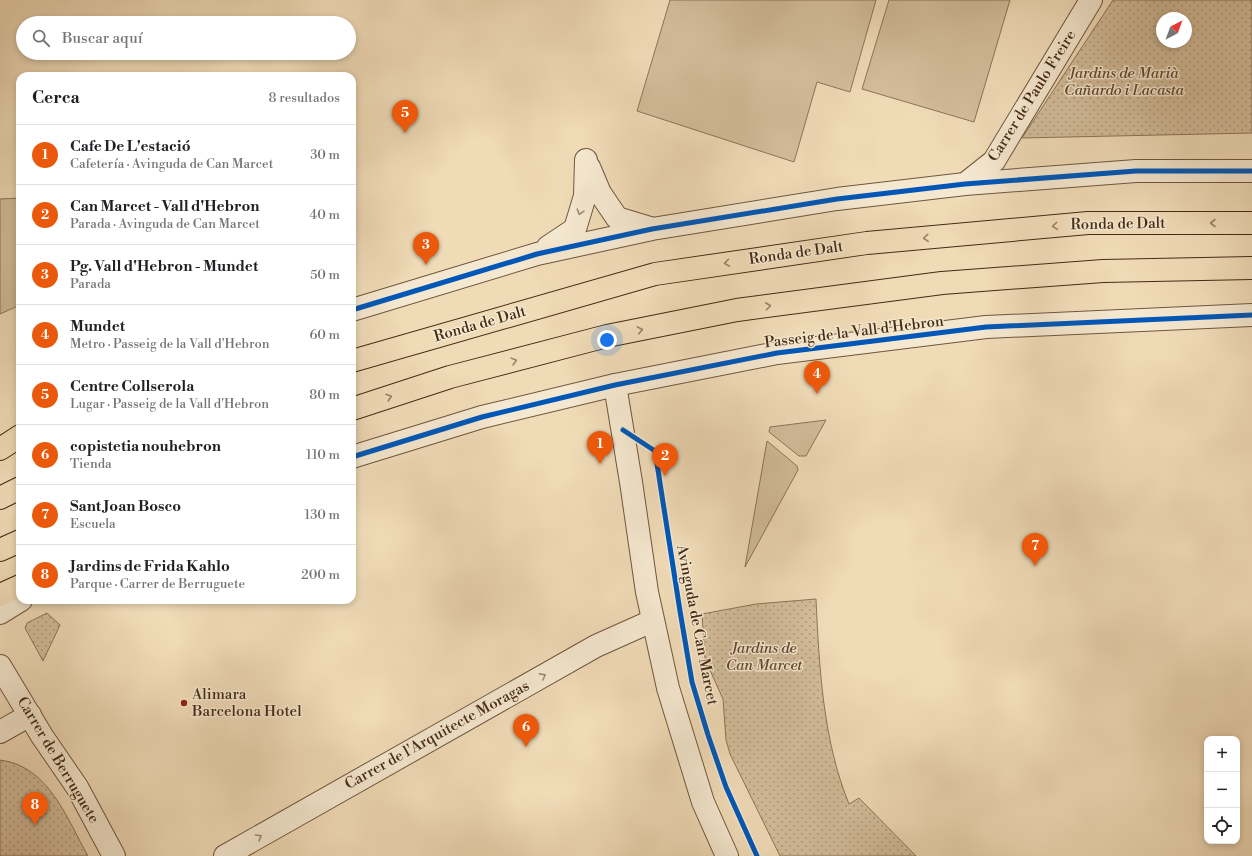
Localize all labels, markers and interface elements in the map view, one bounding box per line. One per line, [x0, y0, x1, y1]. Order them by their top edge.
north arrow [1156, 12, 1192, 48]
search box [16, 16, 356, 60]
icon: search [30, 27, 52, 49]
street label: Carrer de Paulo Freire [984, 27, 1080, 165]
text: Buscar aquí [62, 29, 143, 48]
park label: Jardins de Marià Cañardo i Lacasta [1064, 64, 1185, 100]
text: Cerca [32, 87, 80, 109]
text: 8 resultados [269, 90, 340, 106]
pin: 5 [392, 100, 418, 133]
text: Cafe De L'estació [70, 137, 190, 156]
text: 1 [42, 147, 48, 163]
text: 30 m [310, 147, 340, 163]
text: Cafetería · Avinguda de Can Marcet [70, 156, 273, 172]
text: Can Marcet - Vall d'Hebron [70, 197, 260, 216]
text: 2 [41, 207, 49, 223]
text: 40 m [310, 207, 340, 223]
one-way arrow [576, 208, 585, 215]
street label: Ronda de Dalt [1070, 214, 1166, 234]
text: Parada · Avinguda de Can Marcet [70, 216, 260, 232]
one-way arrow [1210, 219, 1216, 227]
one-way arrow [1052, 222, 1058, 231]
pin: 3 [413, 232, 439, 265]
one-way arrow [923, 233, 929, 242]
street label: Ronda de Dalt [748, 237, 845, 269]
text: Pg. Vall d'Hebron - Mundet [70, 257, 258, 276]
one-way arrow [724, 258, 730, 267]
text: 3 [41, 267, 49, 283]
text: 50 m [310, 267, 340, 283]
text: Parada [70, 276, 111, 292]
street label: Ronda de Dalt [432, 302, 529, 346]
one-way arrow [765, 302, 771, 311]
street label: Passeig de la Vall d'Hebron [763, 312, 945, 352]
text: Mundet [70, 317, 125, 336]
one-way arrow [637, 326, 643, 334]
text: 4 [41, 327, 49, 343]
text: 60 m [309, 327, 340, 343]
your location [597, 330, 617, 350]
text: Metro · Passeig de la Vall d'Hebron [70, 336, 269, 352]
one-way arrow [510, 357, 517, 366]
pin: 4 [804, 361, 830, 394]
text: Centre Collserola [70, 377, 194, 396]
text: 5 [41, 387, 49, 403]
text: 80 m [309, 387, 340, 403]
one-way arrow [385, 394, 392, 402]
text: Lugar · Passeig de la Vall d'Hebron [70, 396, 269, 412]
pin: 1 [587, 431, 613, 464]
text: copistetia nouhebron [70, 437, 221, 456]
pin: 2 [652, 443, 678, 476]
text: 6 [41, 447, 49, 463]
text: 110 m [306, 447, 340, 463]
text: Tienda [70, 456, 112, 472]
text: Sant Joan Bosco [70, 497, 181, 516]
text: 7 [41, 507, 49, 523]
text: 130 m [305, 507, 340, 523]
text: Escuela [70, 516, 116, 532]
pin: 7 [1022, 533, 1048, 566]
street label: Avinguda de Can Marcet [672, 542, 722, 708]
text: Jardins de Frida Kahlo [70, 557, 230, 576]
text: 8 [41, 567, 49, 583]
text: 200 m [301, 567, 340, 583]
text: Parque · Carrer de Berruguete [70, 576, 245, 592]
park label: Jardins de Can Marcet [726, 639, 803, 675]
one-way arrow [538, 673, 546, 680]
street label: Carrer de l'Arquitecte Moragas [341, 676, 533, 794]
place label: Alimara Barcelona Hotel [191, 685, 302, 721]
street label: Carrer de Berruguete [13, 693, 103, 827]
marker: Alimara Barcelona Hotel [179, 698, 189, 708]
pin: 6 [513, 714, 539, 747]
map controls [1204, 736, 1240, 844]
button: + [1204, 736, 1240, 772]
button: − [1204, 772, 1240, 808]
pin: 8 [22, 792, 48, 825]
button: locate [1204, 808, 1240, 844]
one-way arrow [255, 834, 262, 841]

